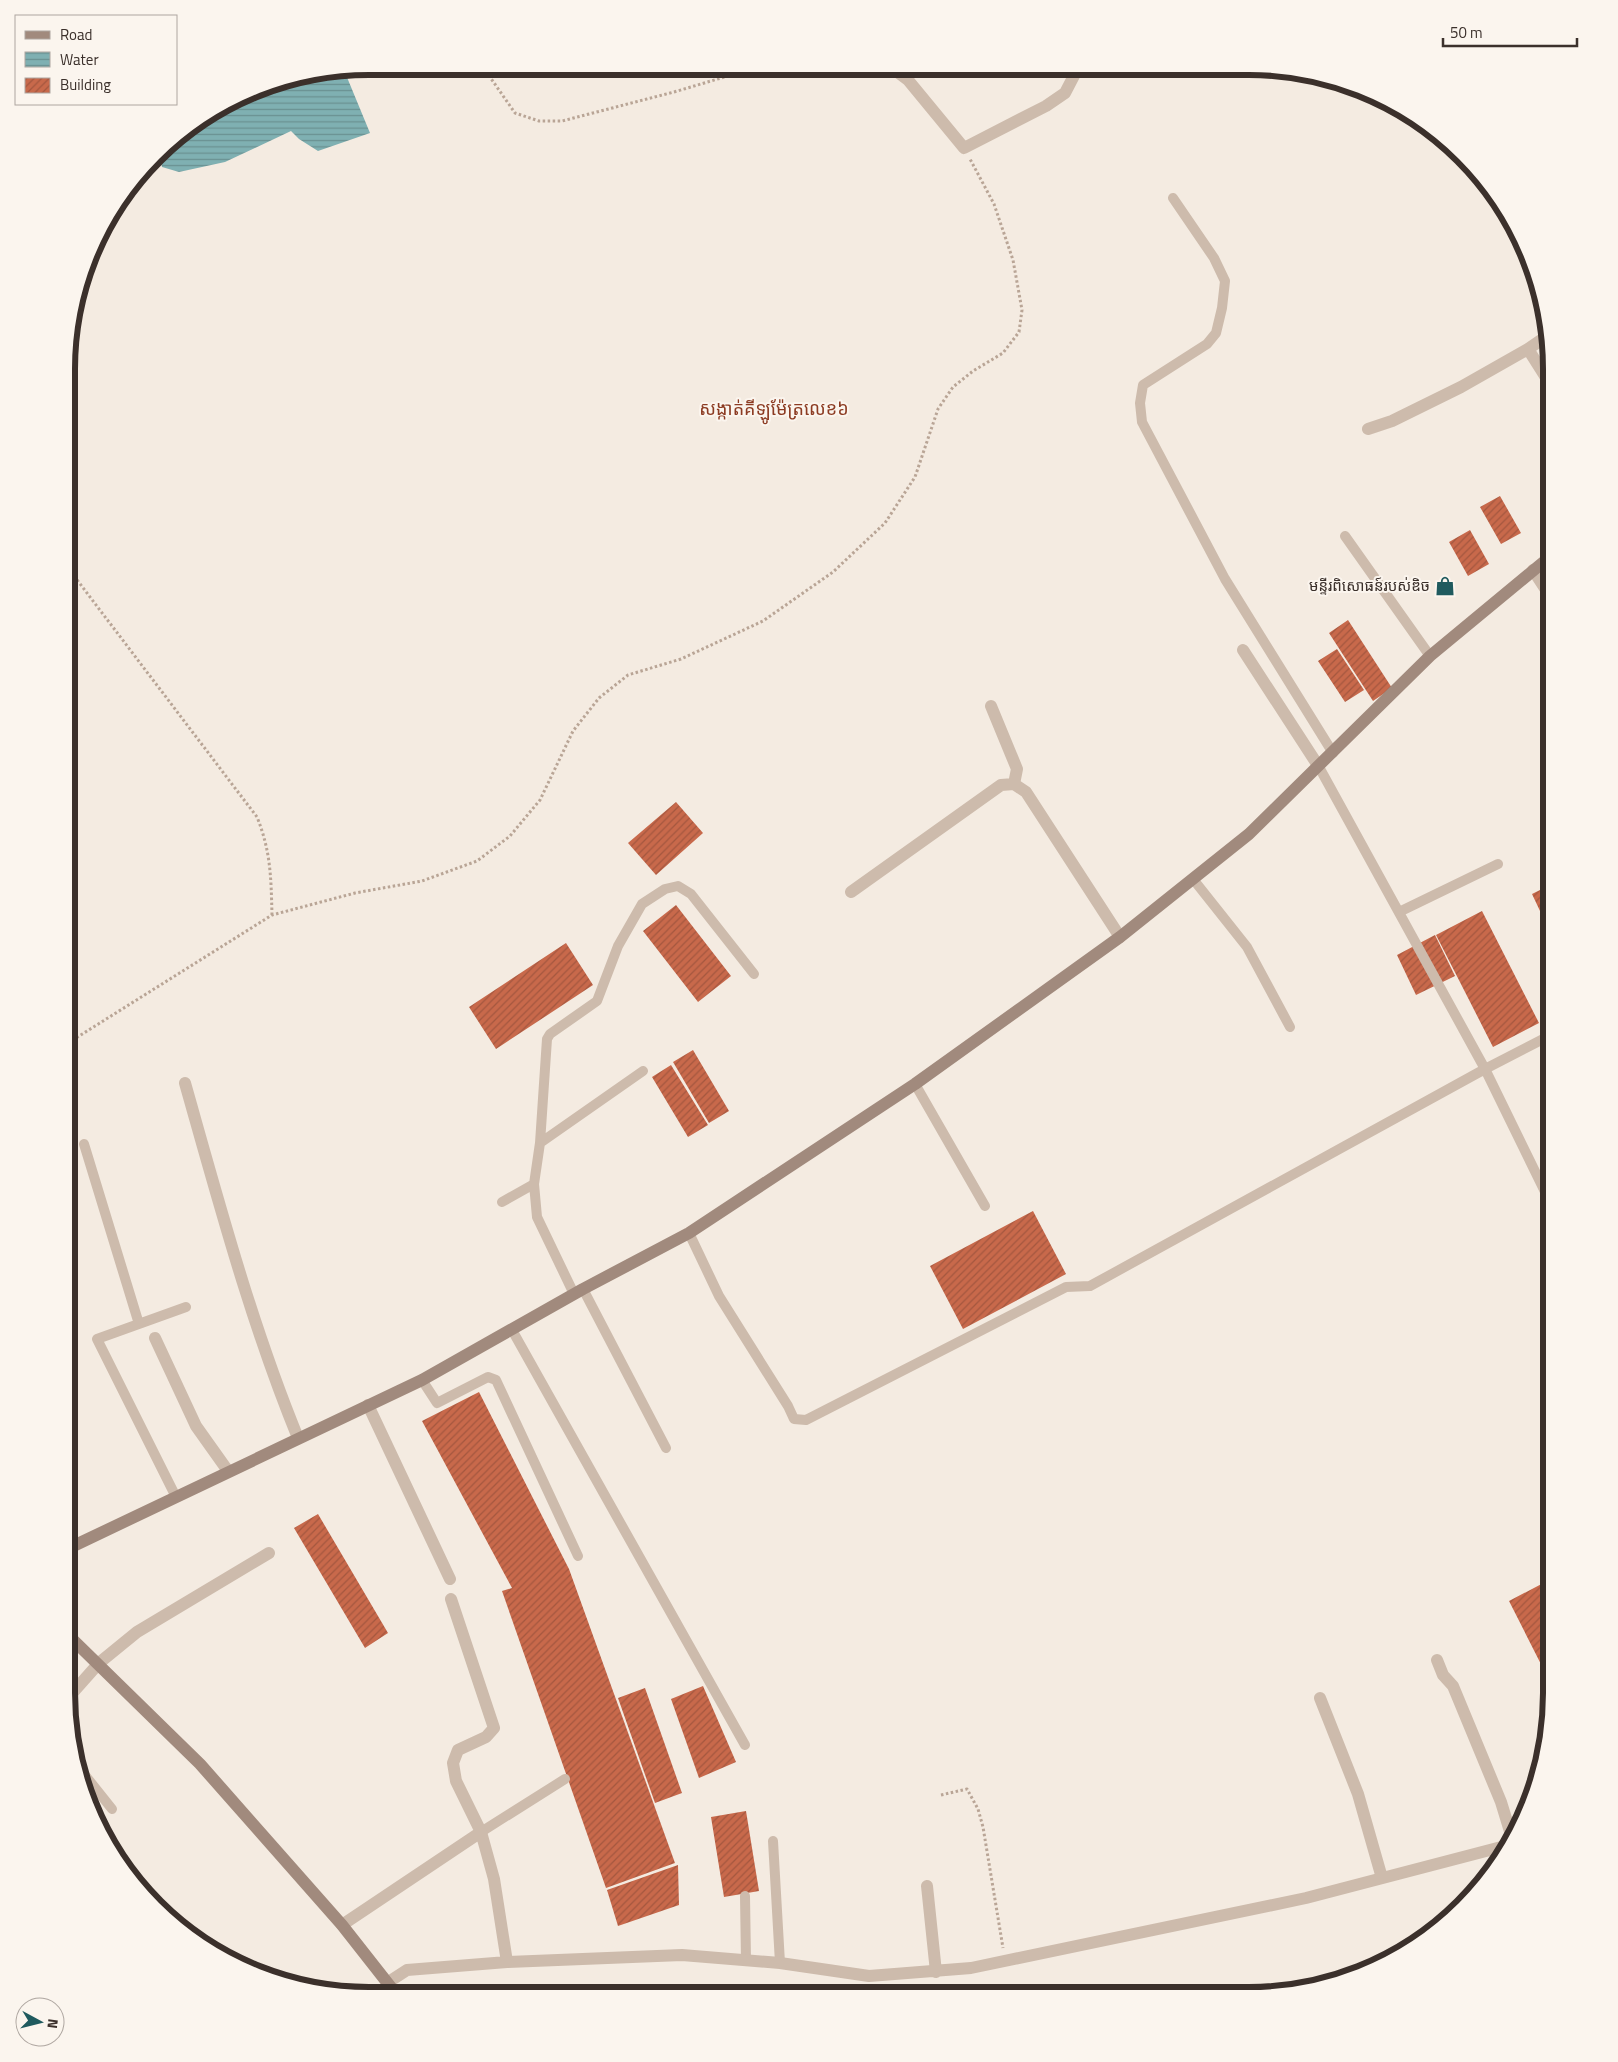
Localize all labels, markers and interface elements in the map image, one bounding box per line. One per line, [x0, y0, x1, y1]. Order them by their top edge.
legend [15, 15, 178, 105]
scale bar [1443, 15, 1577, 47]
text: 50 m [1450, 21, 1483, 44]
text: Road [60, 23, 92, 46]
text: Water [60, 48, 99, 71]
text: Building [60, 73, 111, 96]
district label: សង្កាត់គីឡូម៉ែត្រលេខ៦ [699, 395, 849, 425]
place label: មន្ទីរពិសោធន៍របស់ឌិច [1309, 574, 1430, 597]
shop icon: មន្ទីរពិសោធន៍របស់ឌិច [1434, 575, 1456, 597]
north arrow [15, 1997, 65, 2047]
text: N [42, 2018, 64, 2030]

